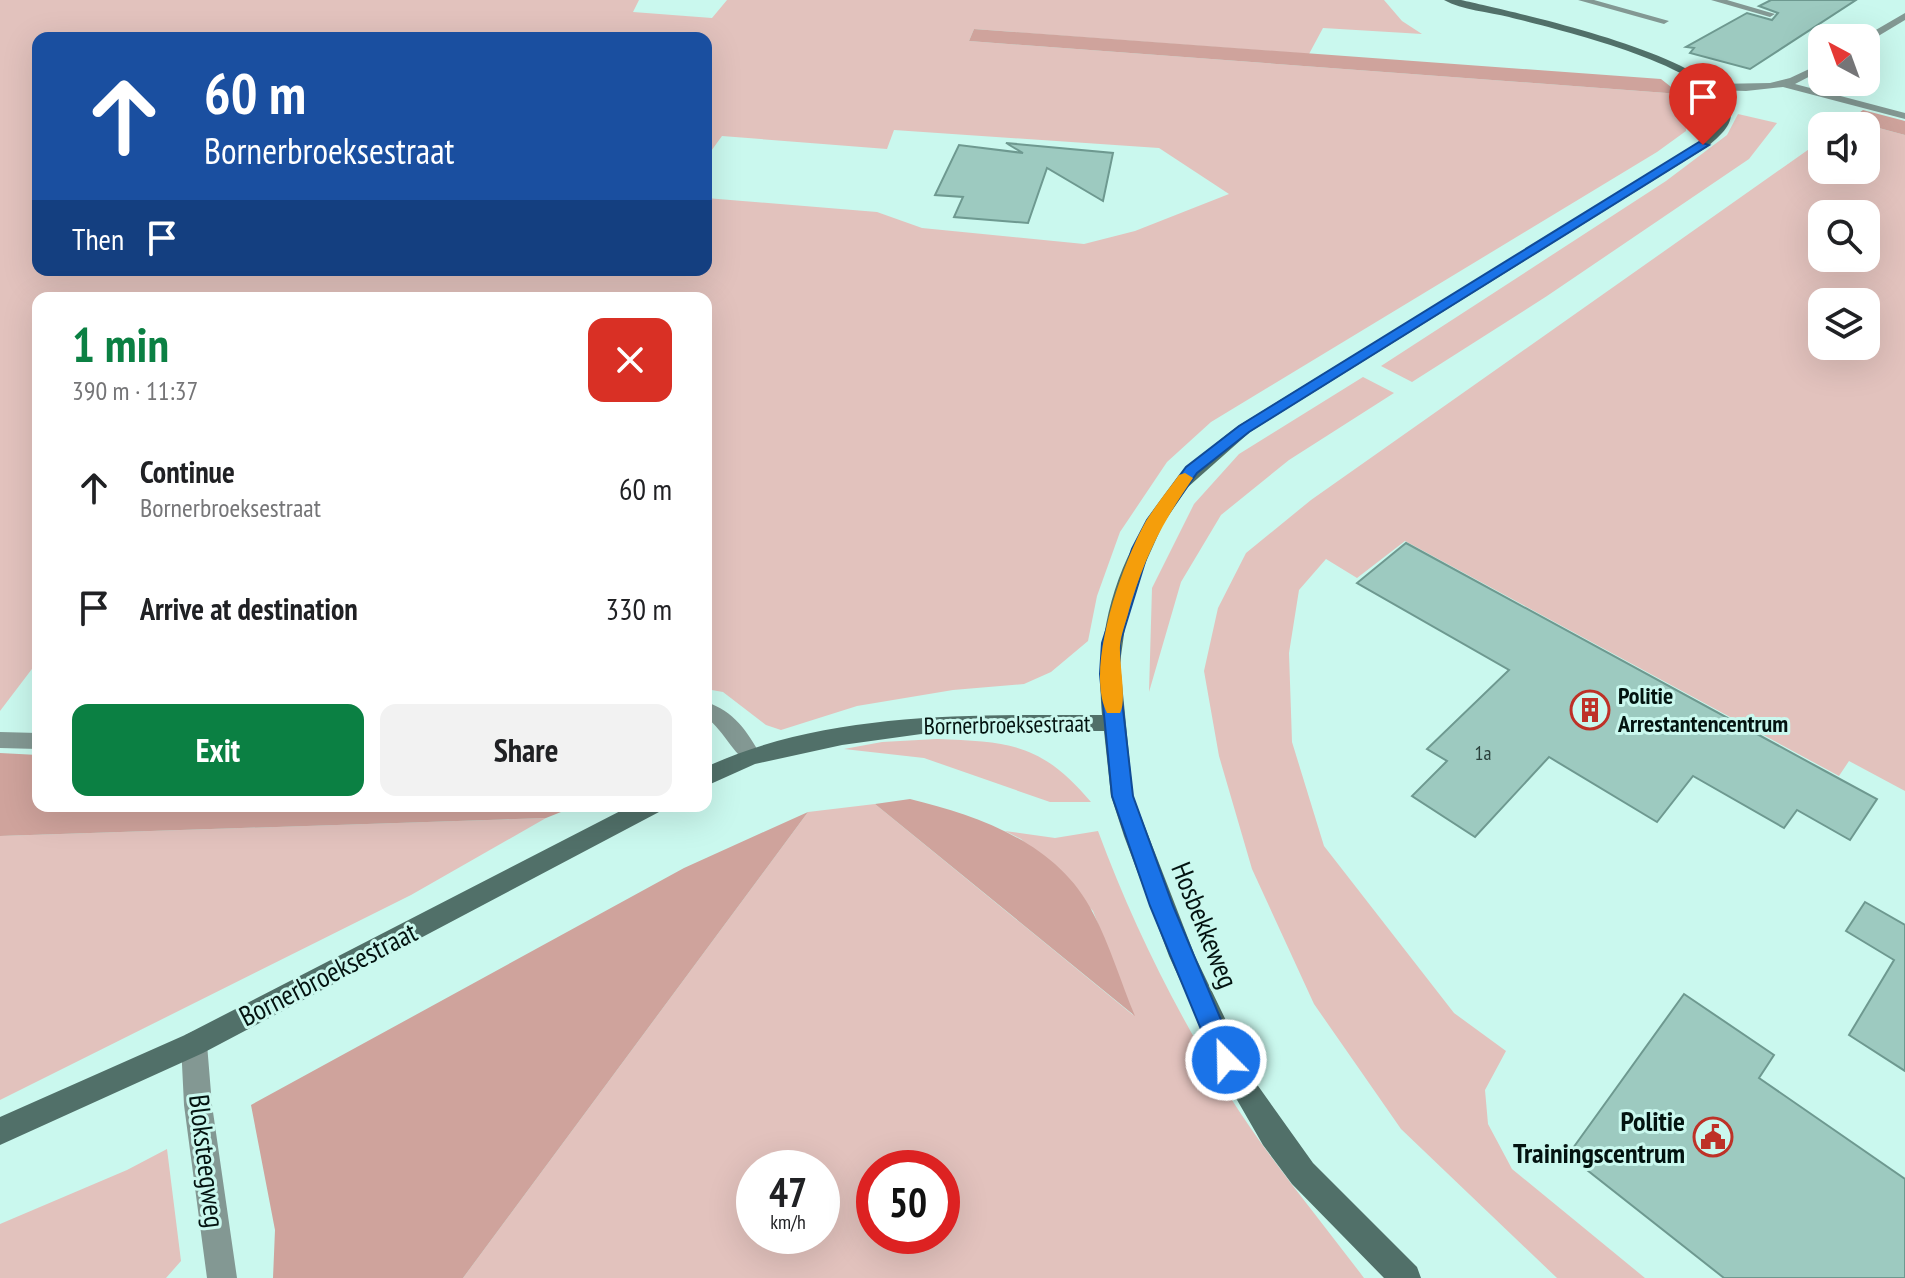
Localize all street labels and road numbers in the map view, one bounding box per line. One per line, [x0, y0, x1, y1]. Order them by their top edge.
street label: Bornerbroeksestraat [923, 708, 1091, 741]
street label: Hosbekkeweg [1163, 856, 1247, 993]
street label: Bornerbroeksestraat [233, 913, 423, 1034]
street label: Bloksteegweg [181, 1092, 234, 1230]

